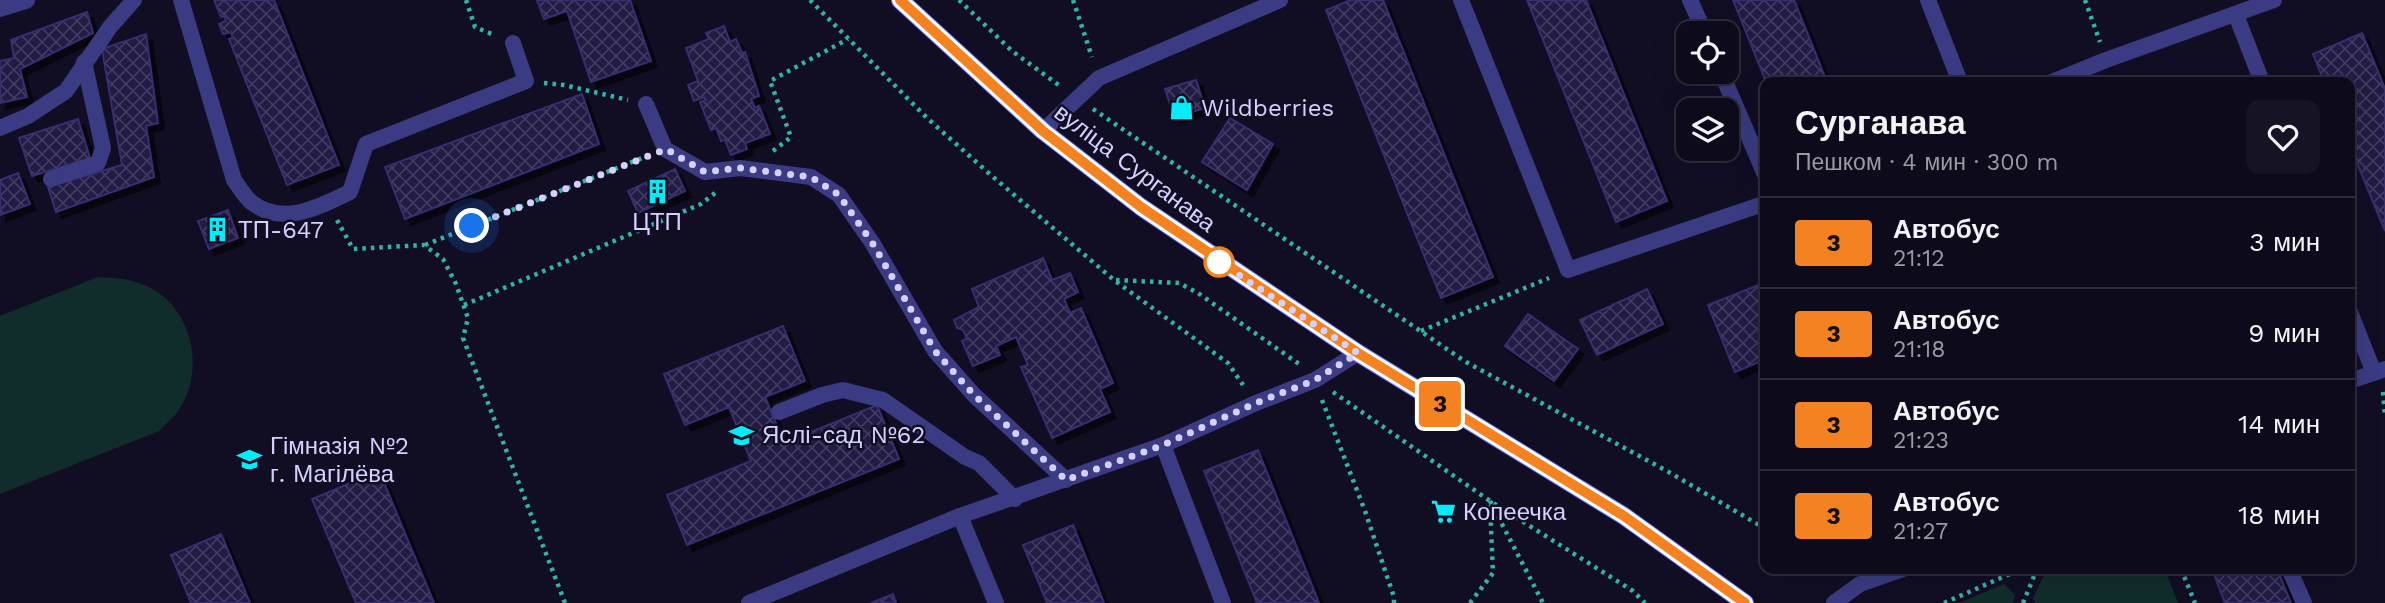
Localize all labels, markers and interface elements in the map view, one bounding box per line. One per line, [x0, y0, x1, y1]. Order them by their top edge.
map controls [1676, 21, 1739, 161]
button: locate [1676, 21, 1739, 84]
shop icon: Wildberries [1167, 94, 1195, 122]
place label: Wildberries [1201, 94, 1334, 122]
street label: вуліца Сурганава [1049, 98, 1222, 238]
button: layers [1676, 98, 1739, 161]
button: heart [2246, 100, 2320, 174]
text: Сурганава [1795, 103, 1966, 142]
text: Пешком · 4 мин · 300 m [1795, 149, 2059, 176]
building icon: ЦТП [643, 177, 671, 205]
your location [454, 208, 489, 243]
place label: ЦТП [632, 208, 682, 236]
text: Автобус [1893, 214, 2000, 244]
building icon: ТП-647 [204, 216, 232, 244]
place label: ТП-647 [238, 216, 324, 244]
text: 3 мин [2249, 227, 2320, 257]
text: 3 [1826, 229, 1841, 257]
text: 21:12 [1893, 245, 1945, 272]
unlabelled marker [1204, 247, 1234, 277]
text: Автобус [1893, 305, 2000, 335]
text: 9 мин [2248, 318, 2320, 348]
text: 3 [1826, 320, 1841, 348]
text: 21:18 [1893, 336, 1945, 363]
line badge: 3 [1417, 381, 1463, 427]
text: 3 [1433, 390, 1447, 418]
text: Автобус [1893, 396, 2000, 426]
text: 14 мин [2238, 409, 2320, 439]
text: 3 [1826, 411, 1841, 439]
school or university icon: Яслі-сад №62 [728, 421, 756, 449]
place label: Яслі-сад №62 [762, 421, 925, 449]
text: 21:23 [1893, 427, 1949, 454]
place label: Гімназія №2 г. Магілёва [270, 432, 409, 488]
school or university icon: Гімназія №2 г. Магілёва [236, 446, 264, 474]
text: Автобус [1893, 487, 2000, 517]
supermarket icon: Копеечка [1429, 498, 1457, 526]
place label: Копеечка [1463, 498, 1567, 526]
text: 18 мин [2238, 500, 2320, 530]
text: 3 [1826, 502, 1841, 530]
text: 21:27 [1893, 518, 1948, 545]

